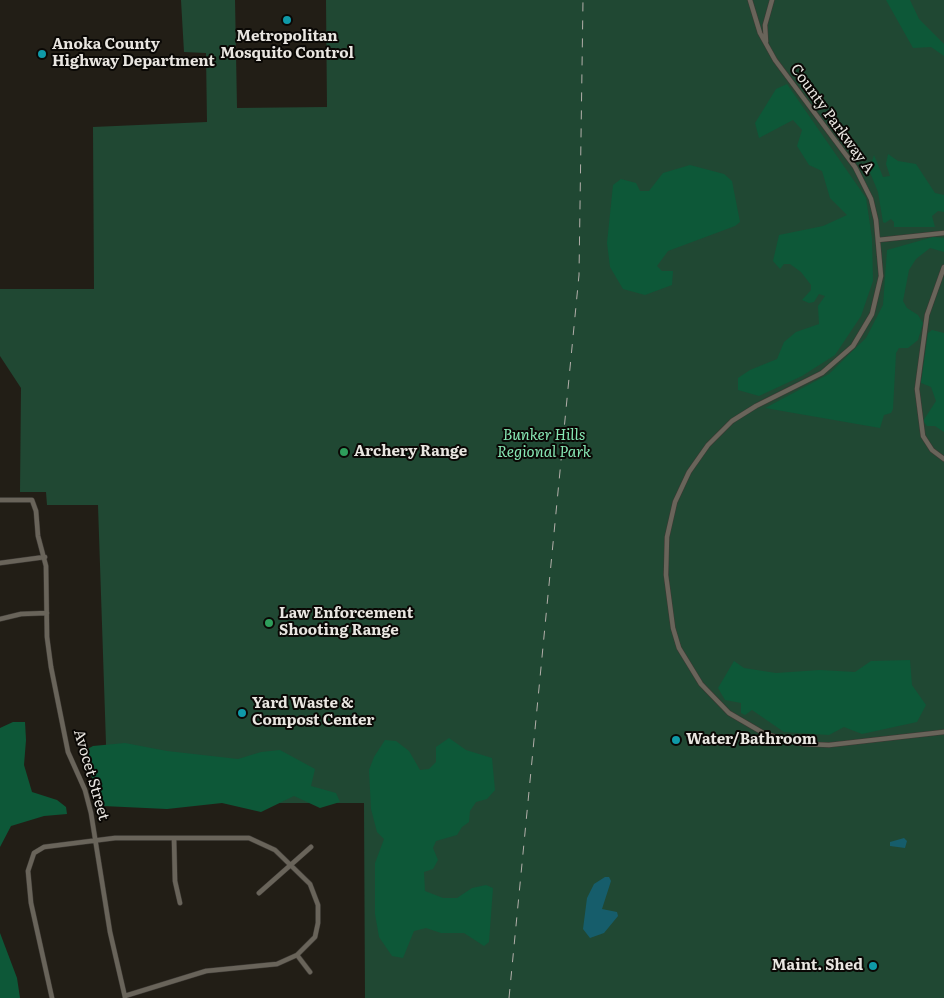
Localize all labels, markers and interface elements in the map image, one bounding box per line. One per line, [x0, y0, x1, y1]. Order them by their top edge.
marker: Metropolitan Mosquito Control [281, 14, 293, 26]
place label: Metropolitan Mosquito Control [220, 28, 354, 63]
place label: Anoka County Highway Department [52, 36, 215, 71]
marker: Anoka County Highway Department [36, 48, 48, 60]
street label: County Parkway A [786, 61, 878, 177]
park label: Bunker Hills Regional Park [497, 427, 591, 462]
place label: Archery Range [354, 443, 467, 461]
marker: Archery Range [338, 446, 350, 458]
place label: Law Enforcement Shooting Range [279, 605, 413, 640]
marker: Law Enforcement Shooting Range [263, 617, 275, 629]
place label: Yard Waste & Compost Center [252, 695, 374, 730]
marker: Yard Waste & Compost Center [236, 707, 248, 719]
street label: Avocet Street [69, 727, 113, 823]
place label: Water/Bathroom [686, 731, 817, 749]
marker: Water/Bathroom [670, 734, 682, 746]
place label: Maint. Shed [772, 957, 863, 975]
marker: Maint. Shed [867, 960, 879, 972]

